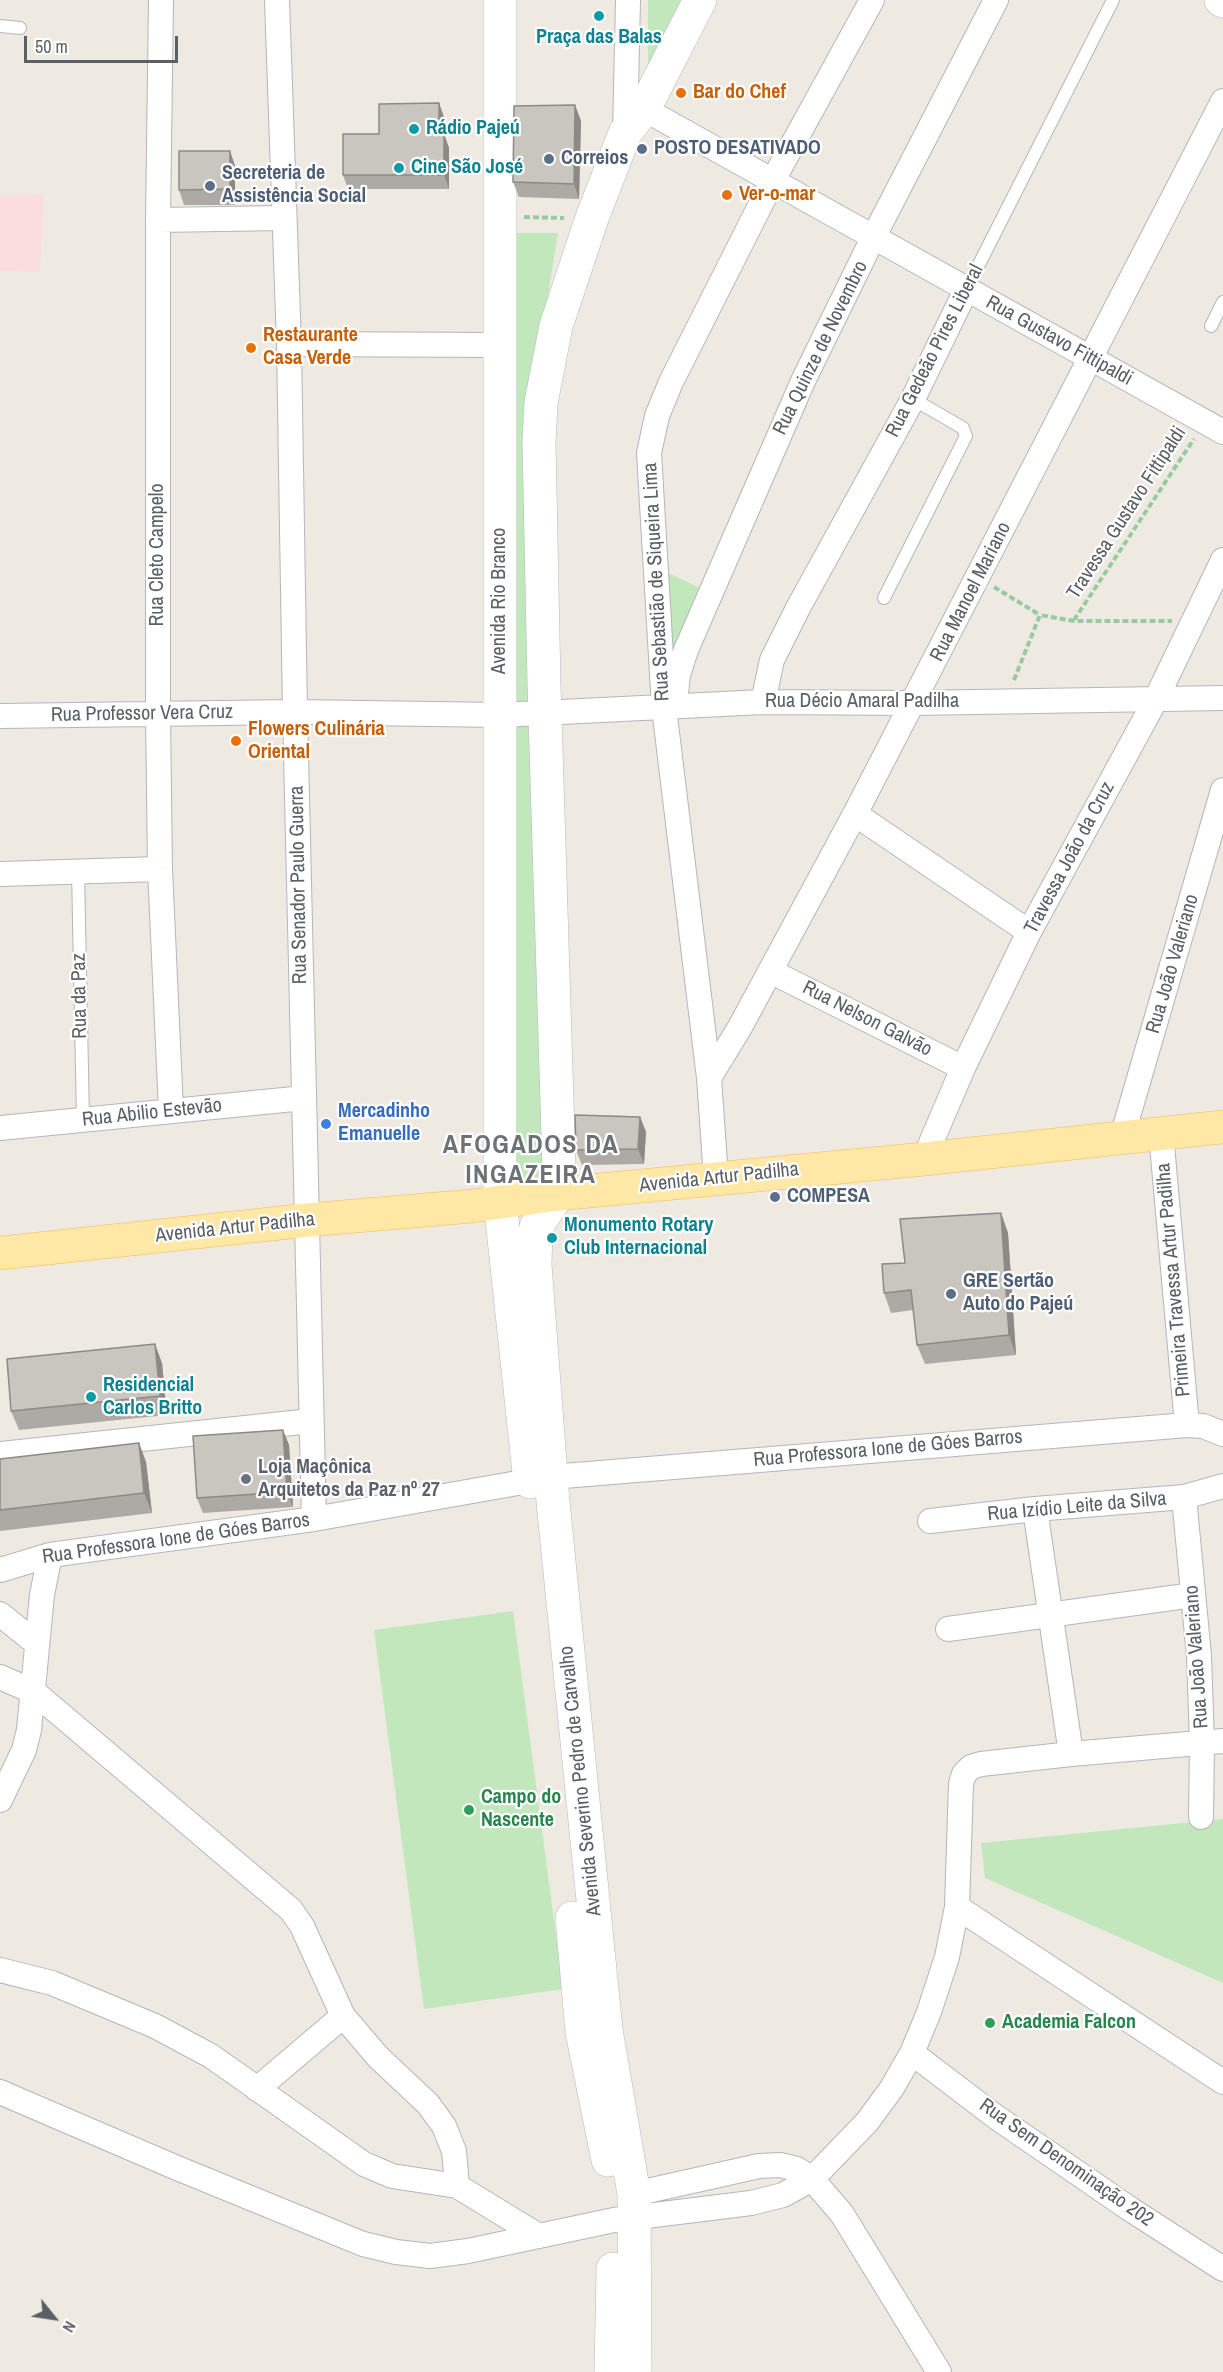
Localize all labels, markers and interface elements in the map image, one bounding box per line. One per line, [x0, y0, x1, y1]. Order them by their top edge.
marker: Praça das Balas [592, 9, 606, 23]
scale bar [27, 24, 182, 62]
place label: Praça das Balas [536, 26, 662, 50]
text: 50 m [35, 34, 68, 59]
place label: Bar do Chef [693, 81, 786, 105]
marker: Bar do Chef [674, 86, 688, 100]
place label: Rádio Pajeú [426, 117, 520, 141]
marker: Rádio Pajeú [407, 122, 421, 136]
place label: POSTO DESATIVADO [654, 137, 821, 161]
marker: POSTO DESATIVADO [635, 142, 649, 156]
place label: Correios [561, 147, 628, 171]
marker: Correios [542, 152, 556, 166]
place label: Cine São José [411, 156, 523, 180]
marker: Cine São José [392, 161, 406, 175]
place label: Secreteria de Assistência Social [222, 162, 366, 209]
marker: Secreteria de Assistência Social [203, 179, 217, 193]
place label: Ver-o-mar [739, 183, 815, 207]
marker: Ver-o-mar [720, 188, 734, 202]
street label: Rua Quinze de Novembro [768, 257, 874, 439]
street label: Rua Gedeão Pires Liberal [881, 261, 989, 441]
street label: Rua Gustavo Fittipaldi [981, 291, 1137, 391]
place label: Restaurante Casa Verde [263, 324, 358, 371]
marker: Restaurante Casa Verde [244, 341, 258, 355]
street label: Travessa Gustavo Fittipaldi [1062, 422, 1192, 604]
street label: Rua Sebastião de Siqueira Lima [639, 462, 675, 702]
street label: Rua Cleto Campelo [146, 483, 170, 627]
street label: Rua Manoel Mariano [926, 518, 1016, 666]
street label: Avenida Rio Branco [488, 528, 512, 674]
street label: Rua Décio Amaral Padilha [765, 690, 959, 714]
street label: Rua Professor Vera Cruz [51, 700, 233, 728]
place label: Flowers Culinária Oriental [248, 718, 385, 765]
marker: Flowers Culinária Oriental [229, 734, 243, 748]
street label: Travessa João da Cruz [1020, 778, 1120, 938]
street label: Rua Senador Paulo Guerra [285, 785, 313, 985]
street label: Rua João Valeriano [1142, 892, 1204, 1036]
street label: Rua da Paz [67, 953, 93, 1039]
street label: Rua Nelson Galvão [798, 976, 936, 1062]
street label: Rua Abilio Estevão [81, 1094, 223, 1132]
place label: Mercadinho Emanuelle [338, 1100, 430, 1147]
marker: Mercadinho Emanuelle [319, 1117, 333, 1131]
district label: AFOGADOS DA INGAZEIRA [443, 1130, 619, 1192]
street label: Avenida Artur Padilha [638, 1158, 800, 1198]
street label: Primeira Travessa Artur Padilha [1152, 1162, 1196, 1398]
place label: COMPESA [787, 1185, 870, 1209]
marker: COMPESA [768, 1190, 782, 1204]
street label: Avenida Artur Padilha [154, 1208, 316, 1248]
place label: Monumento Rotary Club Internacional [564, 1214, 713, 1261]
marker: Monumento Rotary Club Internacional [545, 1231, 559, 1245]
place label: GRE Sertão Auto do Pajeú [963, 1270, 1073, 1317]
marker: GRE Sertão Auto do Pajeú [944, 1287, 958, 1301]
place label: Residencial Carlos Britto [103, 1374, 202, 1421]
marker: Residencial Carlos Britto [84, 1390, 98, 1404]
street label: Rua Professora Ione de Góes Barros [753, 1425, 1023, 1473]
place label: Loja Maçônica Arquitetos da Paz nº 27 [258, 1456, 440, 1503]
marker: Loja Maçônica Arquitetos da Paz nº 27 [239, 1472, 253, 1486]
street label: Rua Izídio Leite da Silva [986, 1487, 1168, 1527]
street label: Rua Professora Ione de Góes Barros [41, 1508, 311, 1570]
street label: Rua João Valeriano [1180, 1584, 1214, 1730]
street label: Avenida Severino Pedro de Carvalho [555, 1645, 607, 1917]
place label: Campo do Nascente [481, 1786, 561, 1833]
marker: Campo do Nascente [462, 1803, 476, 1817]
place label: Academia Falcon [1002, 2011, 1136, 2035]
marker: Academia Falcon [983, 2016, 997, 2030]
street label: Rua Sem Denominação 202 [974, 2094, 1158, 2232]
north arrow [24, 2288, 84, 2348]
text: N [58, 2317, 81, 2337]

